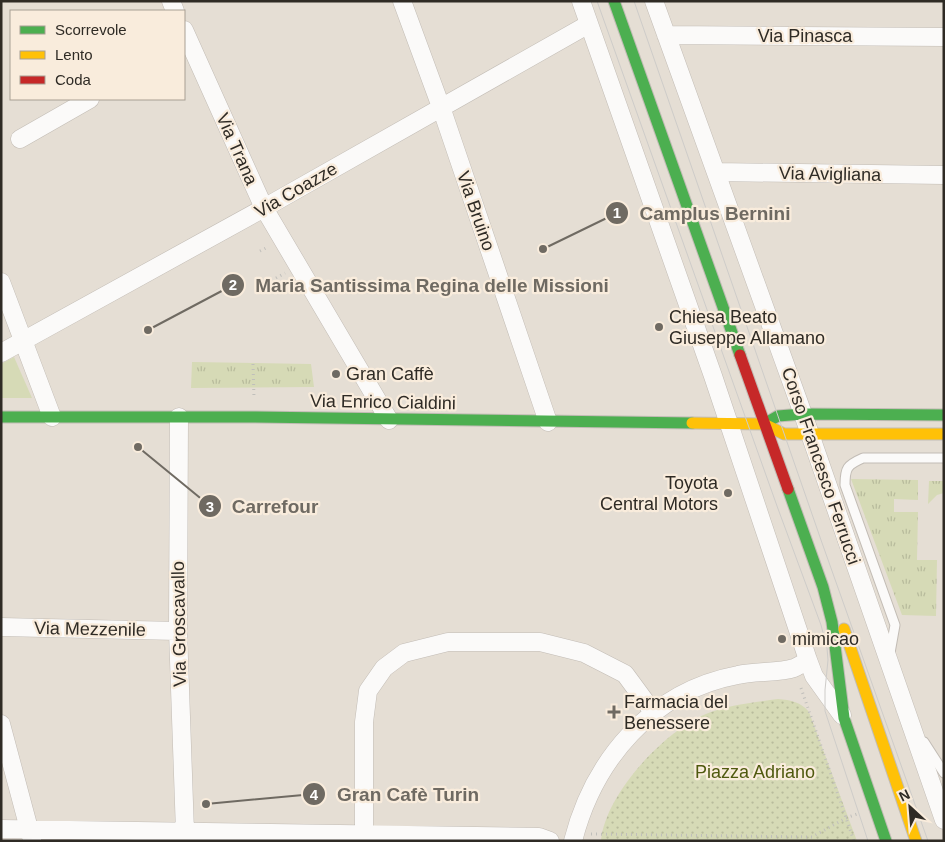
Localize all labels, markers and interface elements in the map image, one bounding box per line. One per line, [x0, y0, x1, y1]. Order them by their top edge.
legend [10, 10, 185, 100]
text: Scorrevole [55, 21, 127, 38]
street label: Via Pinasca [758, 26, 853, 46]
text: Lento [55, 46, 93, 63]
text: Coda [55, 71, 92, 88]
street label: Via Trana [212, 110, 262, 189]
street label: Via Coazze [251, 158, 341, 222]
street label: Via Avigliana [779, 163, 882, 185]
street label: Via Bruino [453, 169, 499, 253]
callout: Camplus Bernini [604, 196, 800, 230]
text: Camplus Bernini [640, 203, 790, 224]
text: 1 [613, 204, 621, 221]
callout: Maria Santissima Regina delle Missioni [220, 268, 619, 302]
text: Maria Santissima Regina delle Missioni [255, 275, 609, 296]
text: 2 [229, 276, 237, 293]
place label: Chiesa Beato Giuseppe Allamano [669, 307, 825, 348]
marker: Chiesa Beato Giuseppe Allamano [653, 321, 665, 333]
place label: Gran Caffè [346, 364, 434, 384]
street label: Corso Francesco Ferrucci [778, 365, 864, 567]
marker: Gran Caffè [330, 368, 342, 380]
street label: Via Enrico Cialdini [310, 391, 456, 413]
place label: Toyota Central Motors [600, 473, 719, 514]
marker: Toyota Central Motors [722, 487, 734, 499]
callout: Carrefour [197, 489, 329, 523]
text: Carrefour [232, 496, 319, 517]
text: 3 [206, 498, 214, 515]
street label: Via Groscavallo [168, 561, 190, 687]
street label: Via Mezzenile [34, 618, 146, 640]
place label: mimicao [792, 629, 859, 649]
marker: mimicao [776, 633, 788, 645]
place label: Farmacia del Benessere [624, 692, 728, 733]
marker: Farmacia del Benessere [608, 706, 620, 718]
park label: Piazza Adriano [695, 762, 815, 782]
callout: Gran Cafè Turin [302, 777, 489, 811]
north arrow [885, 782, 935, 832]
text: Gran Cafè Turin [337, 784, 479, 805]
text: 4 [310, 786, 319, 803]
text: N [896, 786, 912, 805]

